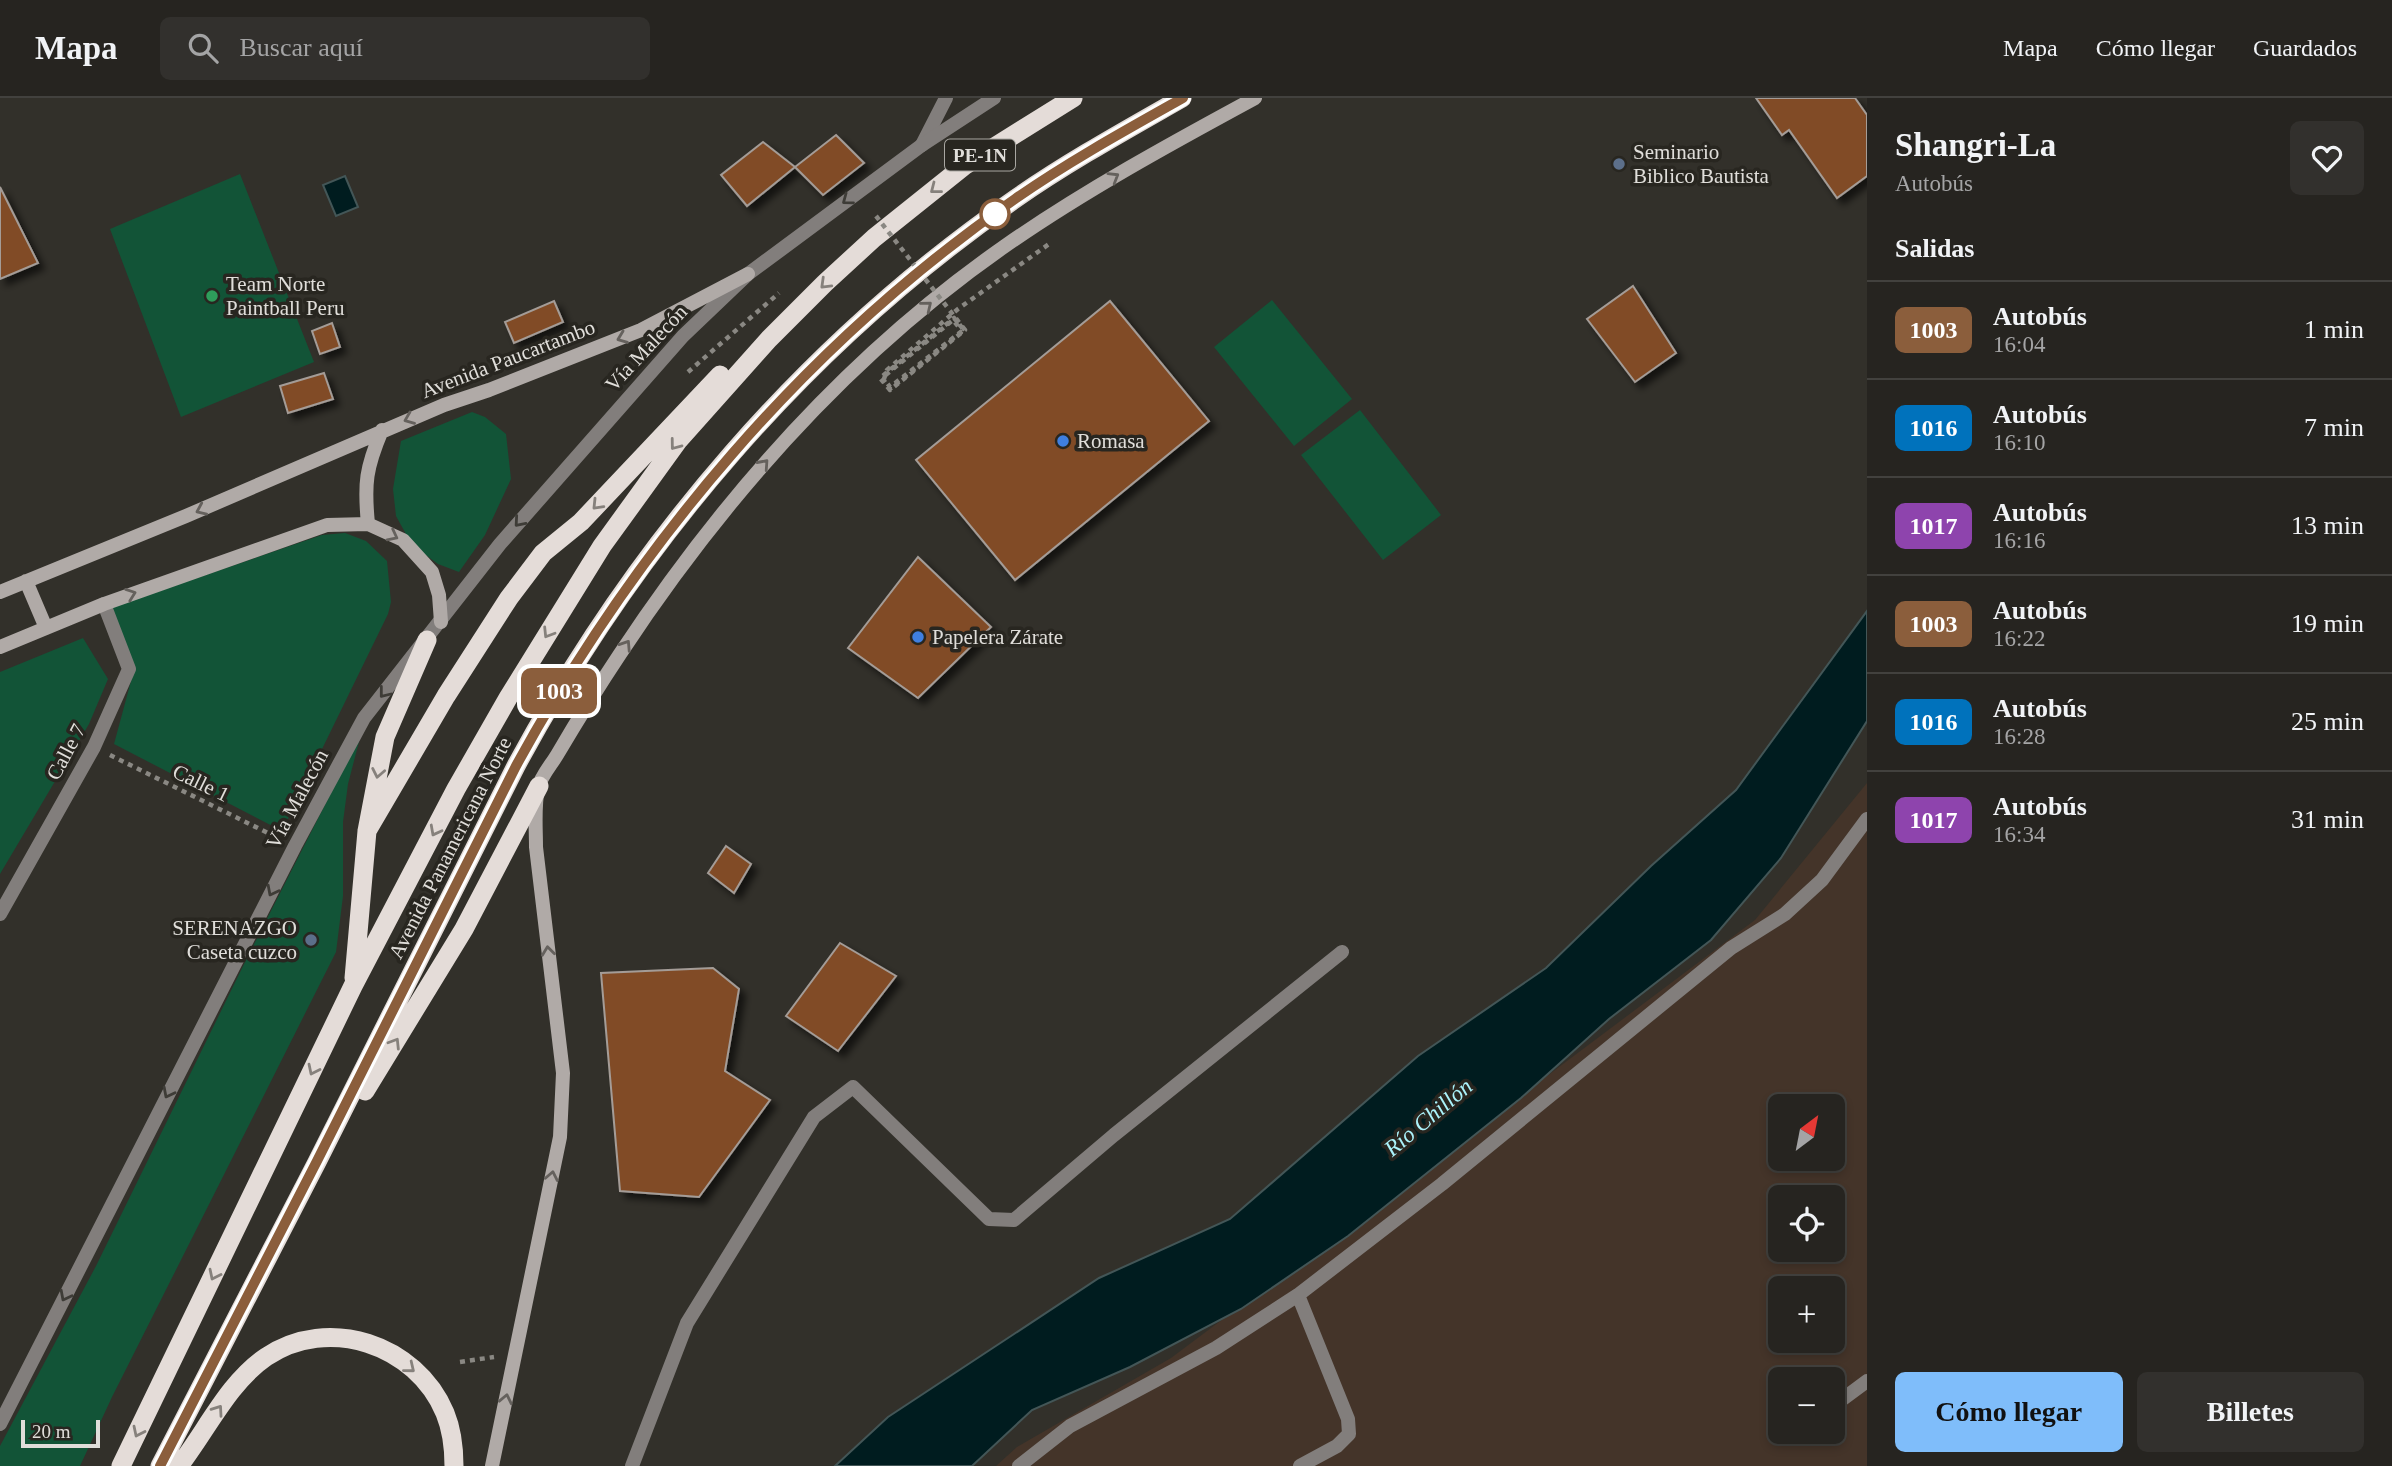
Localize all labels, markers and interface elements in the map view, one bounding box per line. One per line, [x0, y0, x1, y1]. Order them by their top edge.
search box [160, 17, 650, 80]
icon: search [184, 29, 222, 67]
text: Mapa [35, 30, 118, 66]
text: Buscar aquí [240, 33, 363, 62]
text: Mapa [2003, 35, 2058, 61]
text: Cómo llegar [2096, 35, 2215, 61]
text: Guardados [2253, 35, 2357, 61]
button: heart [2290, 121, 2364, 195]
text: Shangri-La [1895, 127, 2056, 163]
road number: PE-1N [945, 139, 1015, 170]
place label: Seminario Biblico Bautista [1633, 140, 1770, 188]
marker: Seminario Biblico Bautista [1611, 156, 1627, 172]
text: Autobús [1895, 171, 1973, 196]
one-way arrow [1107, 172, 1120, 185]
one-way arrow [930, 181, 942, 194]
one-way arrow [842, 192, 855, 204]
unlabelled marker [980, 199, 1010, 229]
text: Salidas [1895, 234, 1975, 263]
place label: Team Norte Paintball Peru [226, 272, 345, 320]
one-way arrow [820, 275, 833, 288]
marker: Team Norte Paintball Peru [204, 288, 220, 304]
street label: Vía Malecón [600, 300, 692, 396]
one-way arrow [919, 302, 932, 314]
text: Autobús [1993, 302, 2087, 331]
street label: Avenida Paucartambo [418, 315, 598, 403]
text: 1 min [2304, 315, 2364, 344]
text: 1003 [1910, 317, 1958, 343]
one-way arrow [616, 329, 628, 343]
text: 16:04 [1993, 332, 2045, 357]
text: Autobús [1993, 400, 2087, 429]
one-way arrow [404, 411, 417, 425]
text: 7 min [2304, 413, 2364, 442]
text: 1016 [1910, 415, 1958, 441]
place label: Romasa [1077, 429, 1145, 453]
text: 16:10 [1993, 430, 2045, 455]
marker: Romasa [1055, 433, 1071, 449]
one-way arrow [671, 438, 684, 450]
one-way arrow [756, 459, 768, 472]
one-way arrow [593, 497, 606, 510]
text: Autobús [1993, 498, 2087, 527]
one-way arrow [195, 502, 208, 516]
text: 13 min [2291, 511, 2364, 540]
text: 1017 [1910, 513, 1958, 539]
one-way arrow [515, 514, 527, 527]
one-way arrow [386, 528, 398, 542]
text: 16:16 [1993, 528, 2045, 553]
one-way arrow [125, 588, 137, 602]
text: Autobús [1993, 596, 2087, 625]
text: 19 min [2291, 609, 2364, 638]
text: 1003 [1910, 611, 1958, 637]
place label: Papelera Zárate [932, 625, 1063, 649]
one-way arrow [543, 626, 556, 639]
text: 16:22 [1993, 626, 2045, 651]
marker: Papelera Zárate [910, 629, 926, 645]
one-way arrow [618, 639, 631, 652]
line badge: 1003 [510, 668, 608, 714]
text: 1003 [535, 678, 583, 704]
one-way arrow [379, 685, 392, 698]
text: Autobús [1993, 694, 2087, 723]
text: 25 min [2291, 707, 2364, 736]
text: 1016 [1910, 709, 1958, 735]
street label: Calle 7 [41, 720, 91, 784]
text: 16:28 [1993, 724, 2045, 749]
street label: Avenida Panamericana Norte [384, 733, 516, 963]
street label: Vía Malecón [261, 745, 333, 853]
street label: Calle 1 [169, 759, 233, 807]
one-way arrow [372, 767, 387, 779]
text: Autobús [1993, 792, 2087, 821]
text: 31 min [2291, 805, 2364, 834]
text: 1017 [1910, 807, 1958, 833]
text: 16:34 [1993, 822, 2045, 847]
one-way arrow [429, 824, 443, 836]
one-way arrow [267, 884, 280, 896]
place label: SERENAZGO Caseta cuzco [172, 916, 297, 964]
marker: SERENAZGO Caseta cuzco [303, 932, 319, 948]
one-way arrow [540, 945, 555, 957]
one-way arrow [387, 1038, 400, 1051]
one-way arrow [307, 1063, 321, 1075]
water label: Río Chillón [1379, 1074, 1477, 1162]
one-way arrow [163, 1086, 177, 1098]
north arrow [1768, 1094, 1844, 1171]
map controls [1768, 1094, 1845, 1444]
one-way arrow [544, 1170, 559, 1182]
button: locate [1768, 1185, 1845, 1262]
one-way arrow [208, 1268, 222, 1280]
button: + [1768, 1276, 1845, 1353]
one-way arrow [60, 1289, 73, 1301]
one-way arrow [401, 1360, 414, 1372]
button: − [1768, 1367, 1845, 1444]
button: Cómo llegar [1895, 1372, 2123, 1452]
button: Billetes [2137, 1372, 2364, 1452]
one-way arrow [498, 1393, 513, 1405]
one-way arrow [210, 1405, 222, 1418]
scale bar [21, 1417, 100, 1449]
text: 20 m [32, 1421, 71, 1442]
one-way arrow [132, 1424, 146, 1437]

